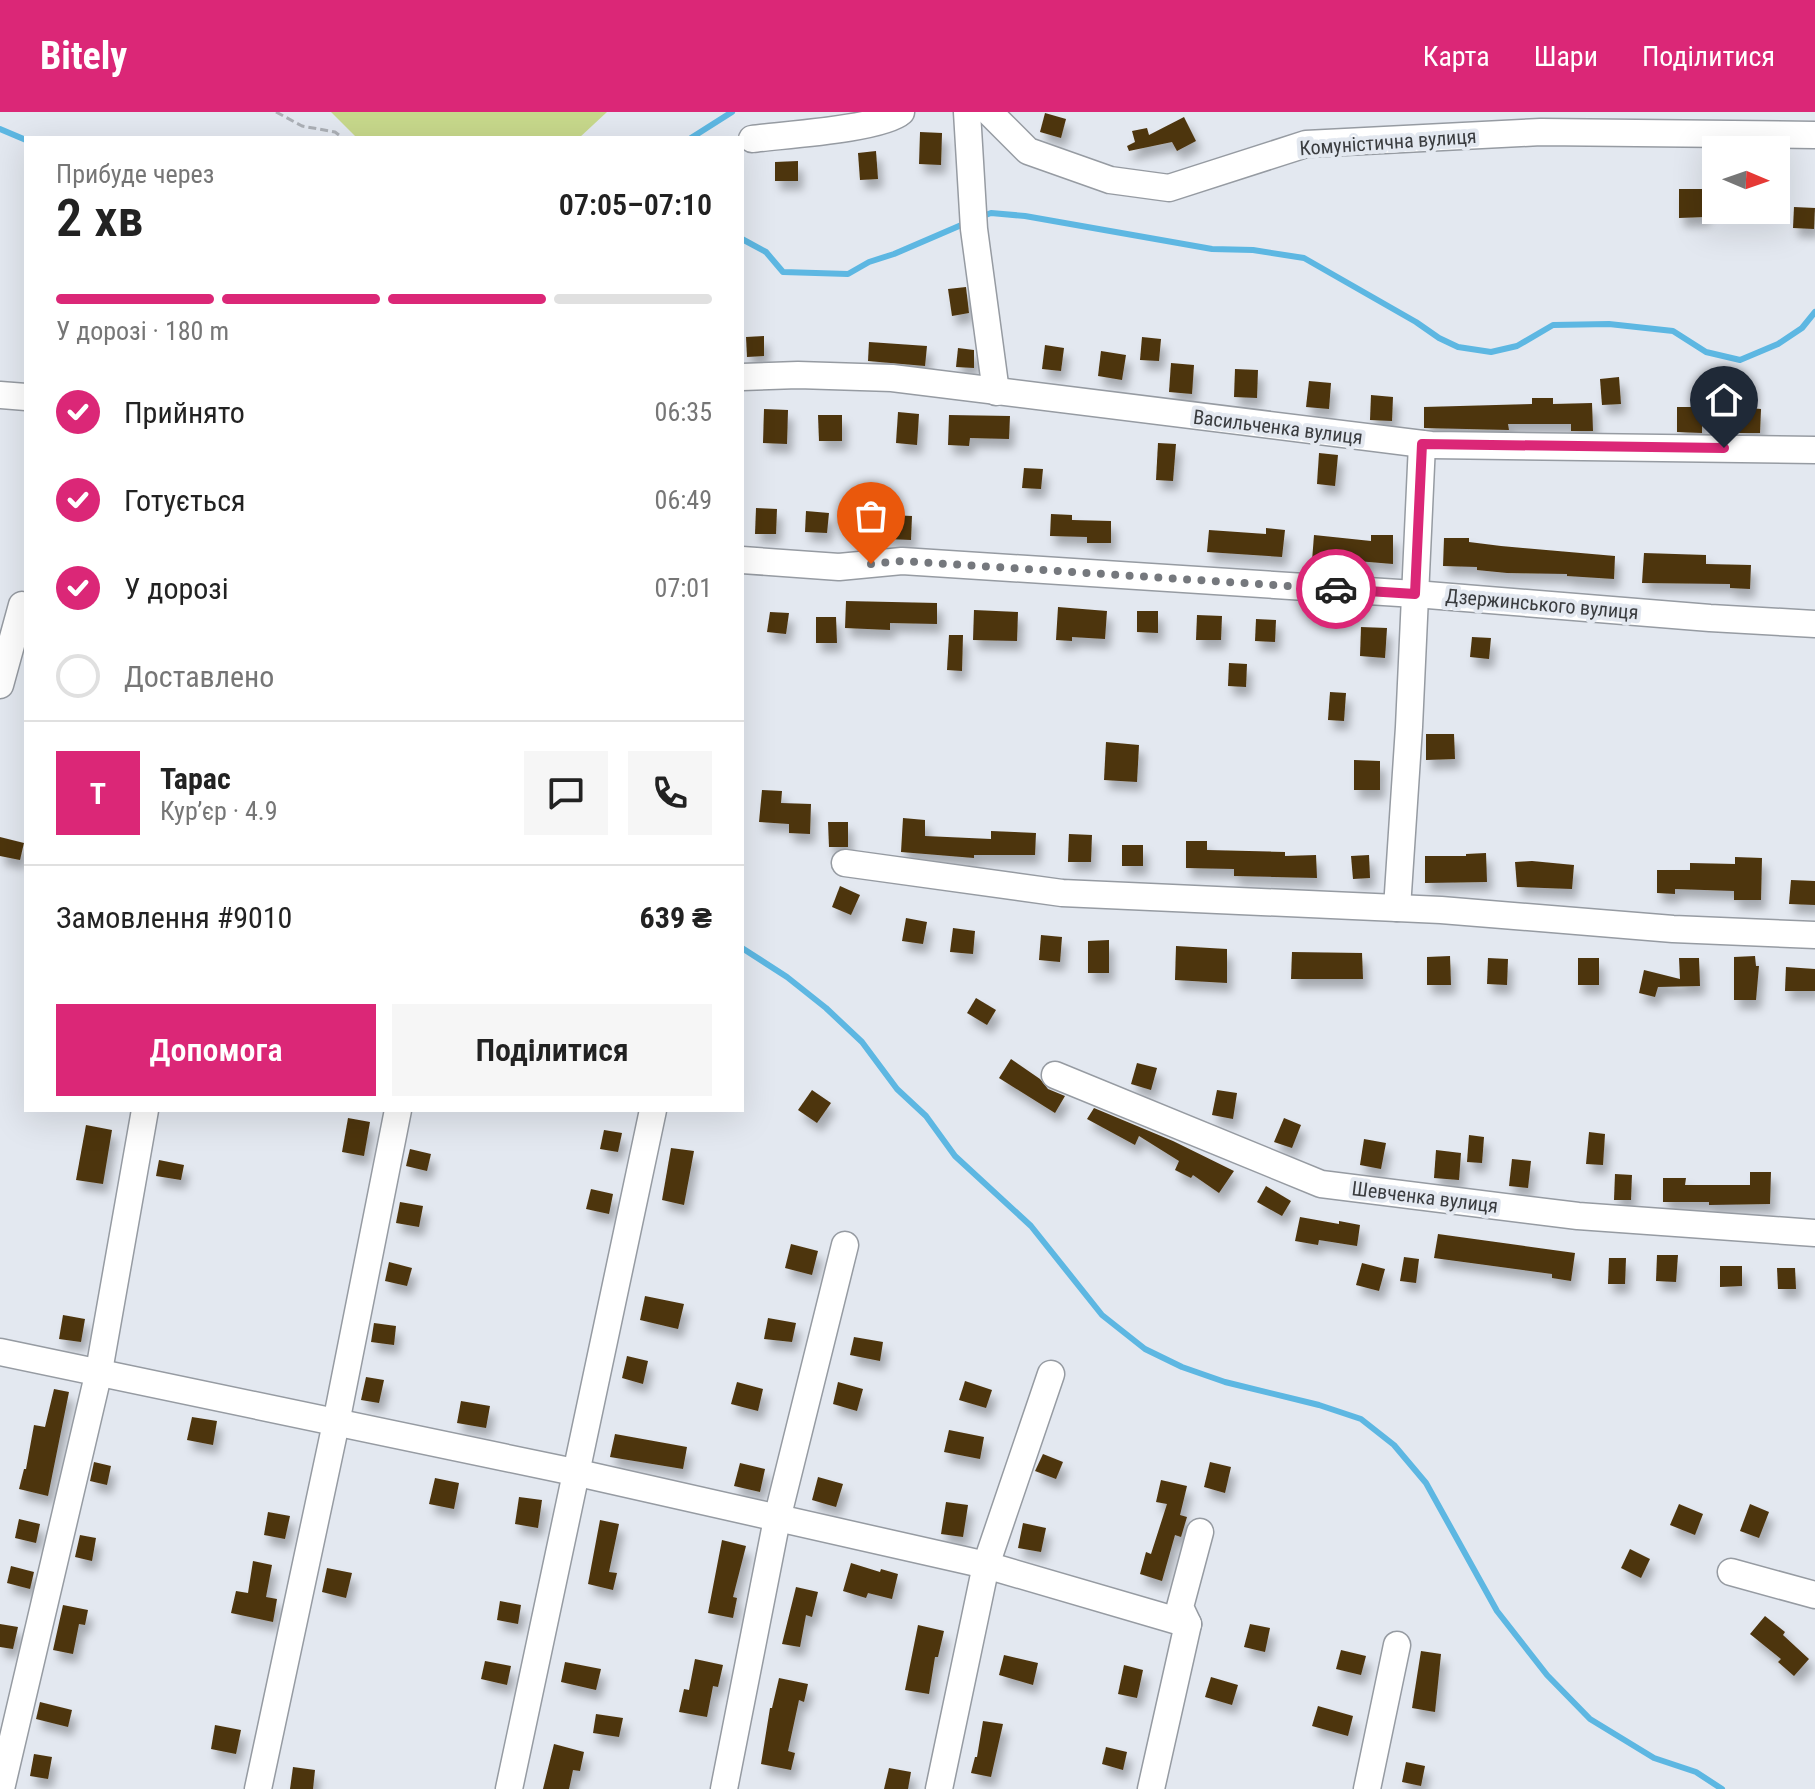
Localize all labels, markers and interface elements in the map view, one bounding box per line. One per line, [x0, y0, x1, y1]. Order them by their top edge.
text: Bitely [40, 34, 127, 78]
text: Карта [1423, 40, 1490, 73]
text: Шари [1534, 40, 1598, 73]
text: Поділитися [1642, 40, 1775, 73]
street label: Комуністична вулиця [1299, 124, 1477, 160]
north arrow [1702, 136, 1790, 224]
map controls [1702, 136, 1790, 224]
text: Прибуде через [56, 159, 214, 189]
text: 07:05–07:10 [559, 187, 712, 222]
text: 2 хв [56, 188, 143, 249]
text: У дорозі · 180 m [56, 316, 229, 346]
pin [1690, 366, 1758, 448]
icon: home [1702, 378, 1746, 422]
icon: check [56, 390, 100, 434]
text: Прийнято [124, 395, 245, 430]
text: 06:35 [655, 397, 712, 427]
street label: Васильченка вулиця [1192, 405, 1364, 449]
icon: check [56, 478, 100, 522]
pin [837, 482, 905, 564]
text: Готується [124, 483, 245, 518]
text: 06:49 [655, 485, 712, 515]
icon: bag [849, 494, 893, 538]
courier [1296, 549, 1376, 629]
icon: check [56, 566, 100, 610]
icon: car [1314, 567, 1358, 611]
text: У дорозі [124, 571, 229, 606]
text: 07:01 [655, 573, 712, 603]
street label: Дзержинського вулиця [1445, 584, 1639, 624]
text: Доставлено [124, 659, 274, 694]
button: chat [524, 751, 608, 835]
button: phone [628, 751, 712, 835]
text: Тарас [160, 761, 231, 796]
text: Т [90, 776, 106, 811]
text: Кур’єр · 4.9 [160, 796, 278, 826]
text: Замовлення #9010 [56, 900, 292, 935]
text: 639 ₴ [640, 900, 712, 935]
button: Допомога [56, 1004, 376, 1096]
button: Поділитися [392, 1004, 712, 1096]
street label: Шевченка вулиця [1350, 1176, 1500, 1218]

